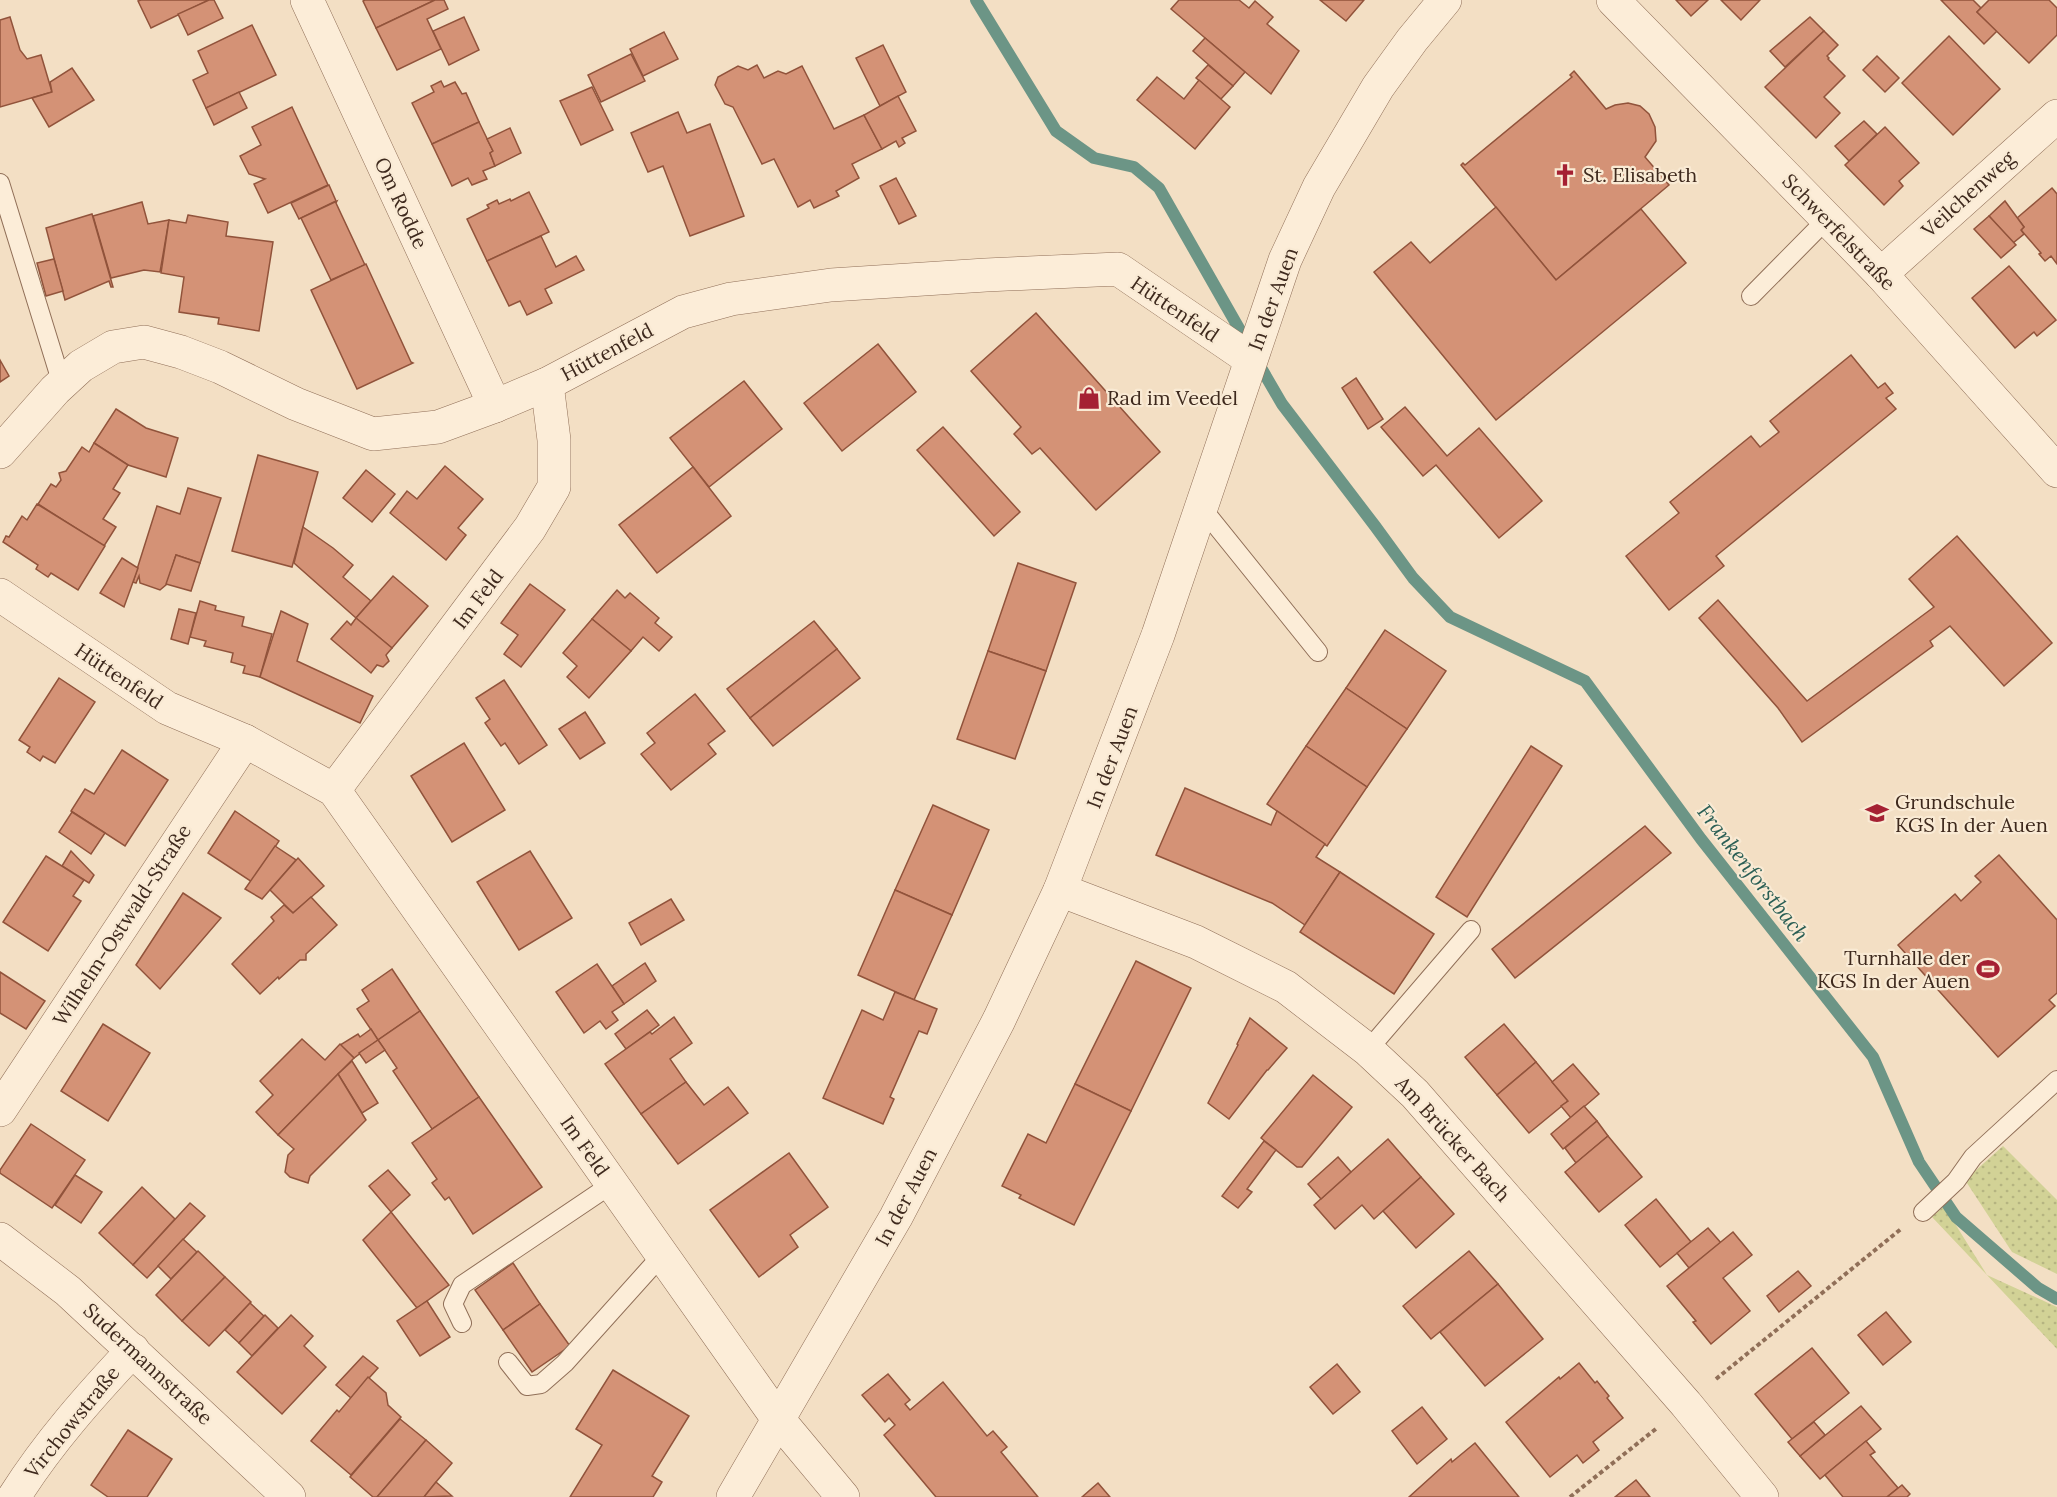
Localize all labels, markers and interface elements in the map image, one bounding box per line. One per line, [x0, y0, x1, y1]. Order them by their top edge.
street label: Veilchenweg [1915, 145, 2020, 243]
street label: Om Rodde [369, 153, 434, 253]
church icon: St. Elisabeth [1552, 162, 1578, 188]
place label: St. Elisabeth [1583, 162, 1697, 187]
street label: Schwerfelstraße [1777, 168, 1901, 295]
street label: In der Auen [1242, 244, 1303, 354]
street label: Hüttenfeld [1127, 270, 1224, 347]
street label: Hüttenfeld [556, 317, 657, 386]
shop icon: Rad im Veedel [1076, 385, 1102, 411]
place label: Rad im Veedel [1107, 385, 1238, 410]
street label: Im Feld [447, 564, 508, 634]
street label: Hüttenfeld [71, 637, 168, 714]
street label: In der Auen [1080, 702, 1143, 812]
place label: Grundschule KGS In der Auen [1895, 789, 2048, 837]
water label: Frankenforstbach [1691, 799, 1815, 947]
school or university icon: Grundschule KGS In der Auen [1864, 800, 1890, 826]
street label: Wilhelm-Ostwald-Straße [47, 819, 196, 1030]
place label: Turnhalle der KGS In der Auen [1817, 945, 1970, 993]
sports icon: Turnhalle der KGS In der Auen [1975, 956, 2001, 982]
street label: Am Brücker Bach [1390, 1070, 1516, 1206]
street label: Im Feld [555, 1110, 615, 1181]
street label: In der Auen [869, 1143, 942, 1250]
street label: Sudermannstraße [79, 1297, 218, 1430]
street label: Virchowstraße [18, 1360, 125, 1484]

